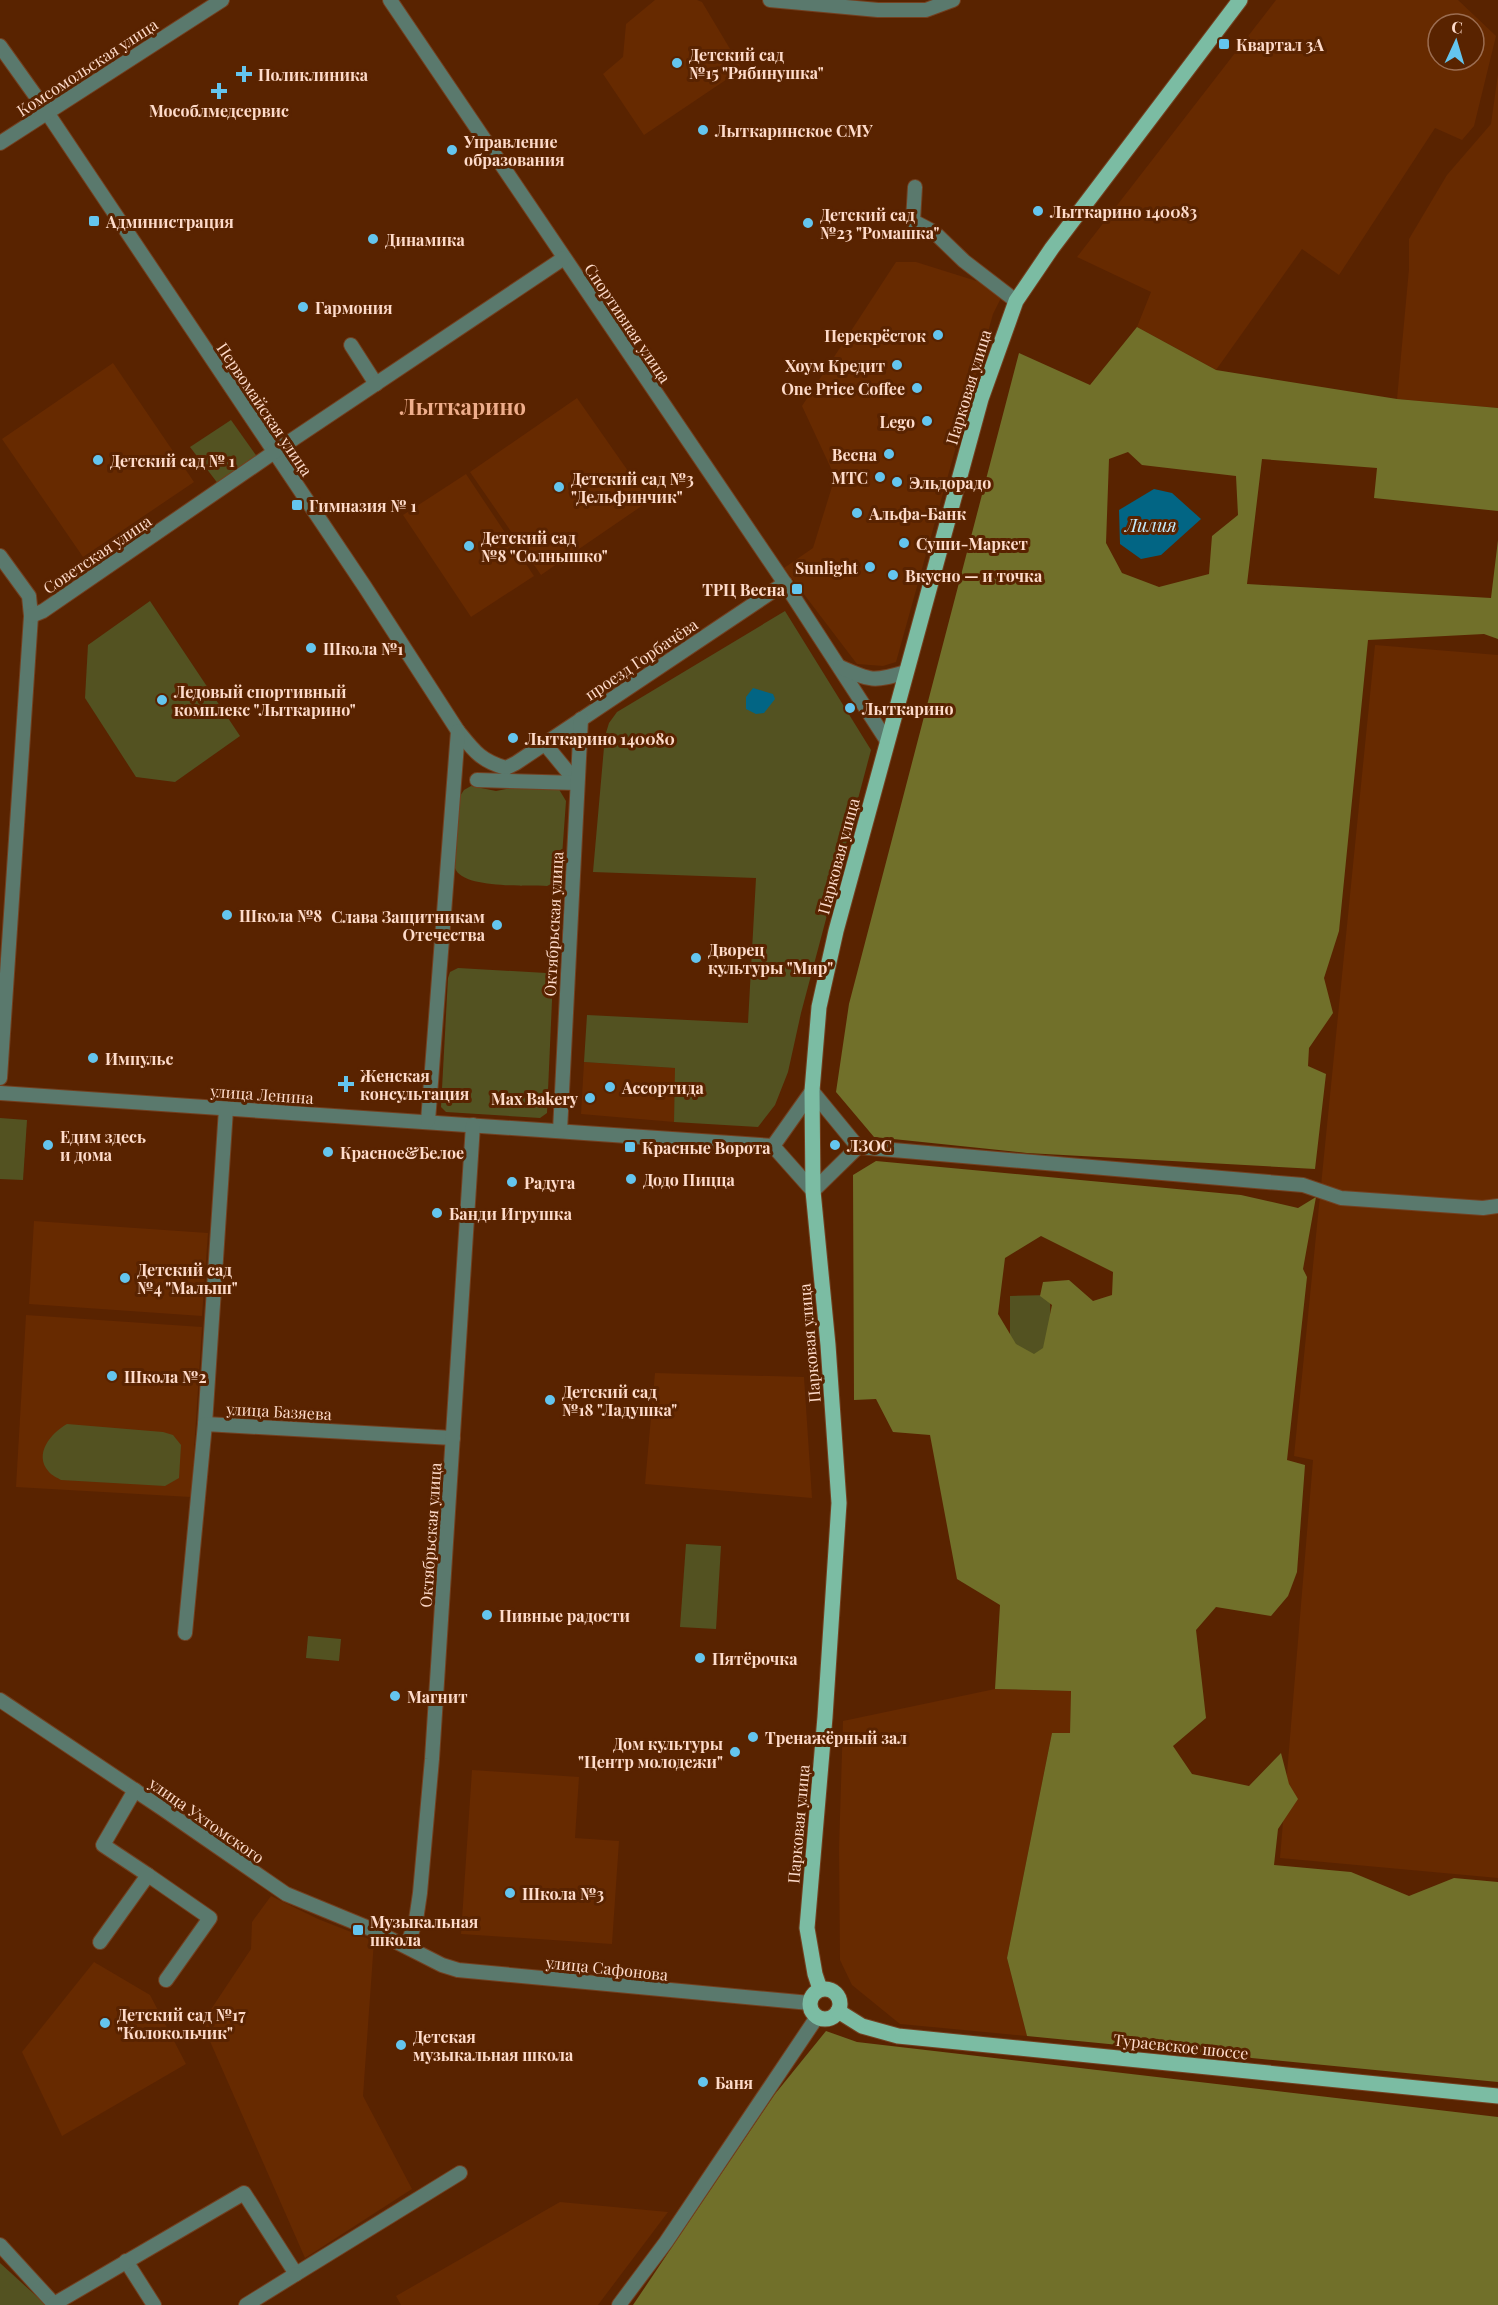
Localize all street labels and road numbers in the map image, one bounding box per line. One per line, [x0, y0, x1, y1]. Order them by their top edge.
street label: Комсомольская улица [12, 13, 162, 121]
street label: Спортивная улица [580, 259, 676, 387]
street label: Парковая улица [940, 327, 996, 447]
street label: Первомайская улица [212, 338, 318, 480]
street label: Советская улица [39, 510, 155, 598]
street label: проезд Горбачёва [580, 613, 702, 705]
street label: Парковая улица [812, 796, 864, 916]
street label: Октябрьская улица [539, 851, 567, 997]
street label: улица Ленина [209, 1080, 314, 1108]
street label: Парковая улица [793, 1283, 825, 1403]
street label: улица Базяева [225, 1398, 332, 1424]
street label: Октябрьская улица [414, 1462, 446, 1608]
street label: Парковая улица [782, 1764, 814, 1884]
street label: улица Ухтомского [144, 1772, 269, 1868]
street label: улица Сафонова [544, 1951, 669, 1985]
street label: Тураевское шоссе [1112, 2028, 1250, 2064]

